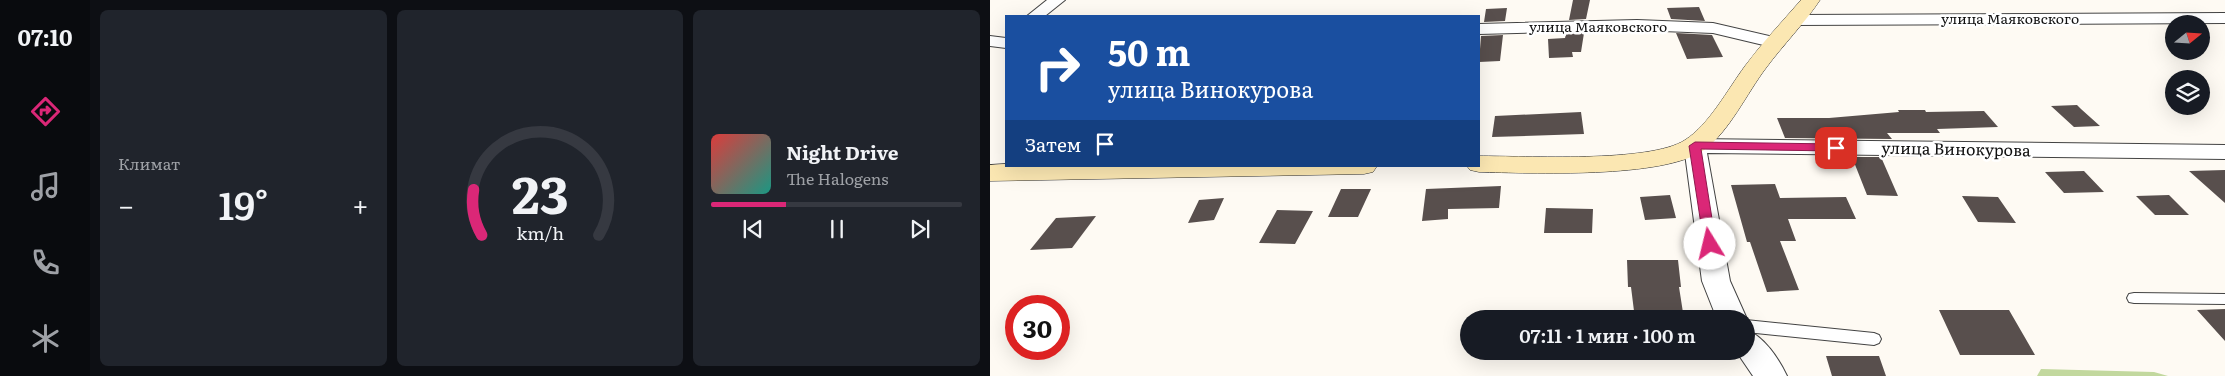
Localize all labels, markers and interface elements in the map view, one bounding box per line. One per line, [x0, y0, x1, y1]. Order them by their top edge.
street label: улица Маяковского [1941, 8, 2079, 28]
north arrow [2165, 15, 2210, 60]
map controls [2165, 15, 2210, 115]
street label: улица Маяковского [1529, 16, 1667, 36]
text: 07:10 [18, 20, 72, 53]
text: 50 m [1108, 25, 1191, 77]
icon: right [1025, 35, 1090, 100]
button: layers [2165, 70, 2210, 115]
text: улица Винокурова [1108, 72, 1313, 105]
icon: directions [28, 94, 63, 129]
pin [1815, 127, 1857, 169]
text: Затем [1025, 130, 1081, 158]
icon: arrive [1091, 130, 1119, 158]
icon: arrive [1822, 134, 1850, 162]
street label: улица Винокурова [1881, 135, 2031, 161]
text: Night Drive [786, 138, 899, 166]
text: Климат [118, 151, 180, 175]
text: 23 [512, 153, 568, 230]
text: The Halogens [786, 166, 889, 190]
icon: music [28, 169, 63, 204]
text: 19° [218, 175, 268, 232]
text: − [118, 183, 134, 225]
text: + [352, 183, 369, 225]
icon: previous [739, 215, 767, 243]
icon: pause [823, 215, 851, 243]
icon: next [906, 215, 934, 243]
position arrow [1683, 217, 1735, 269]
text: km/h [516, 219, 564, 246]
icon: phone [28, 245, 63, 280]
speed limit sign: 30 [1005, 295, 1070, 360]
icon: climate [28, 321, 63, 356]
text: 07:11 · 1 мин · 100 m [1519, 321, 1696, 349]

